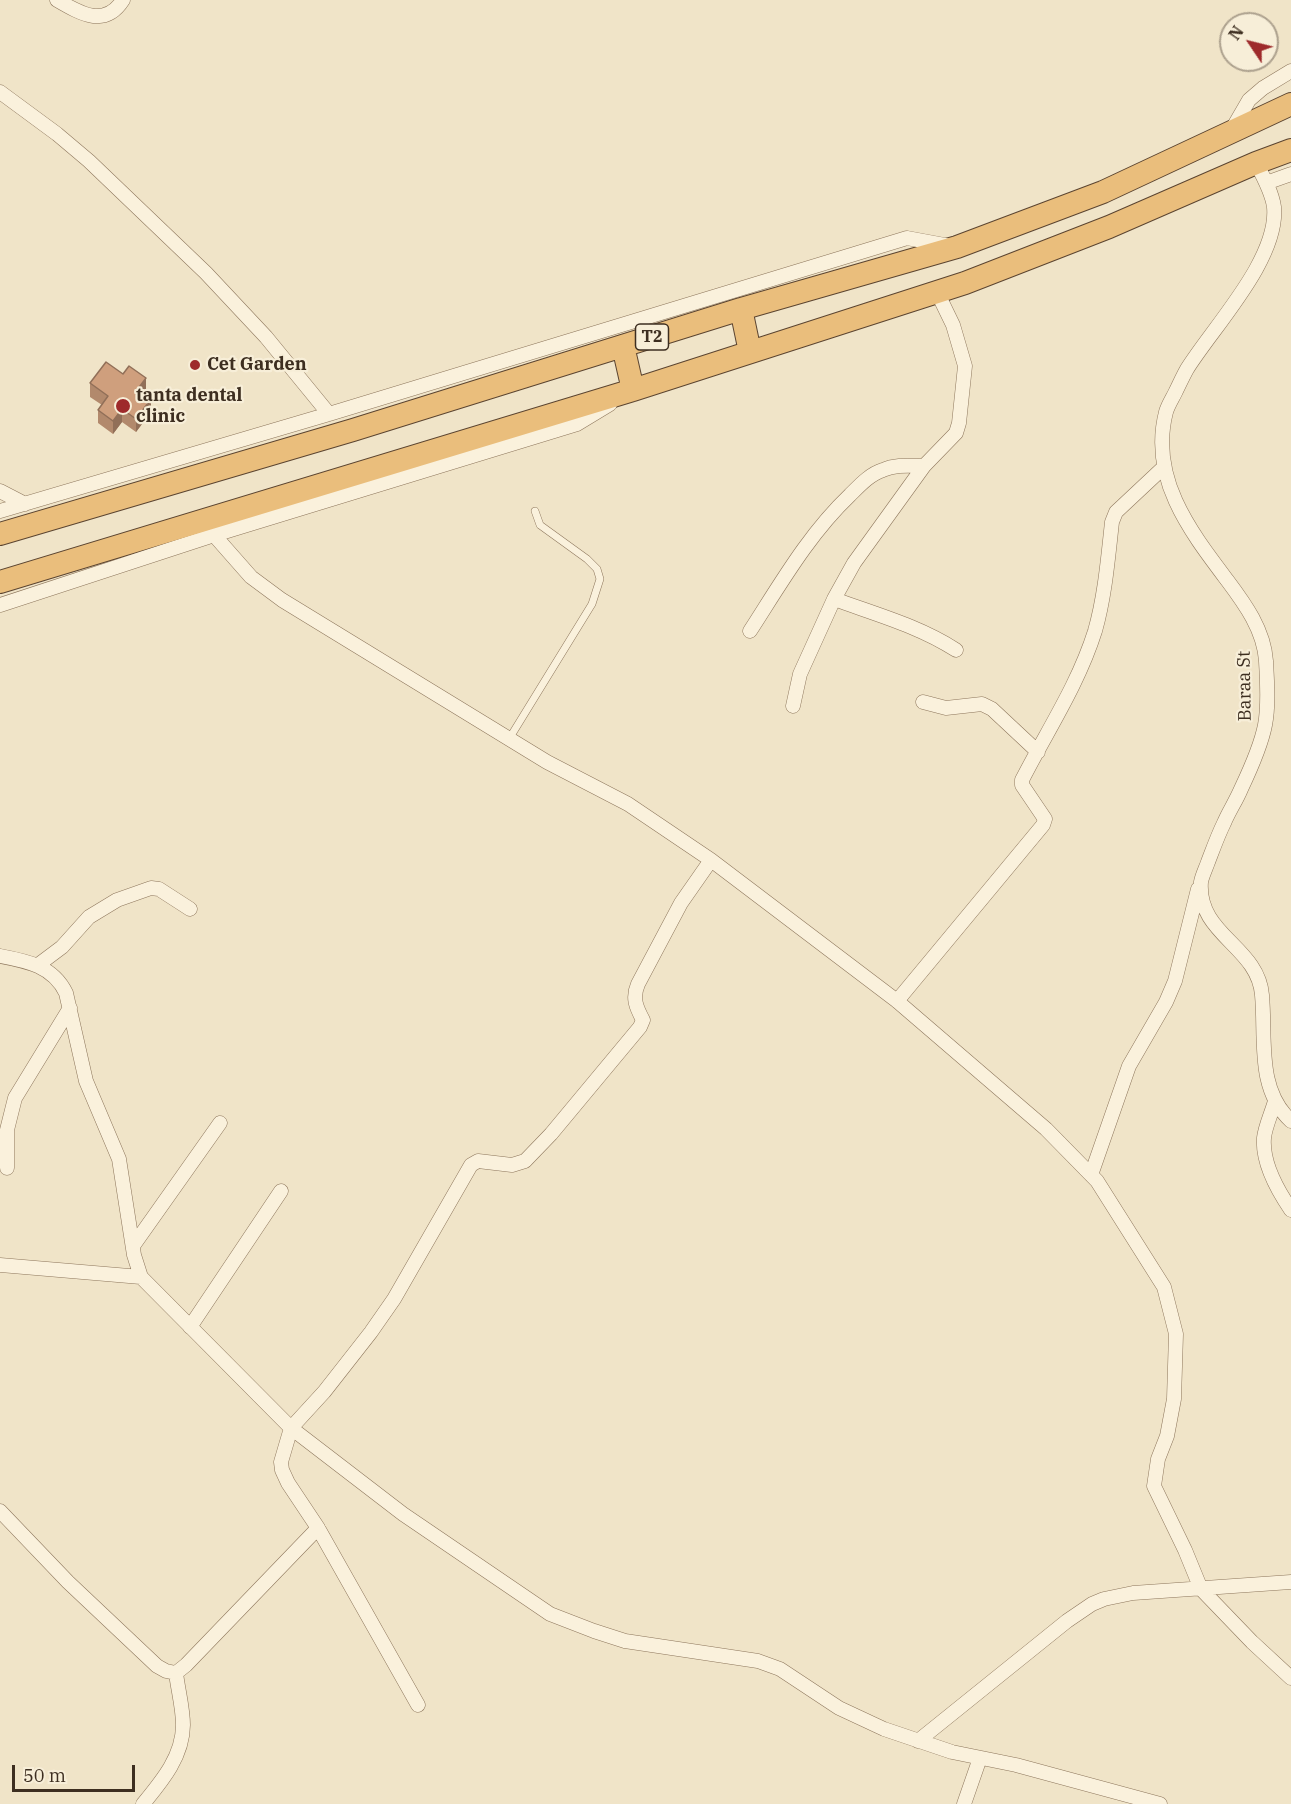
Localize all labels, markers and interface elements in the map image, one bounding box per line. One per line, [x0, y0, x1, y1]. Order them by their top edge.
north arrow [1219, 12, 1279, 72]
text: N [1224, 22, 1248, 44]
road number: T2 [636, 324, 668, 350]
place label: Cet Garden [207, 354, 307, 376]
marker: Cet Garden [188, 358, 202, 372]
place label: tanta dental clinic [136, 385, 242, 428]
marker: tanta dental clinic [114, 397, 132, 415]
street label: Baraa St [1234, 651, 1256, 721]
scale bar [15, 1753, 138, 1791]
text: 50 m [23, 1764, 66, 1787]

